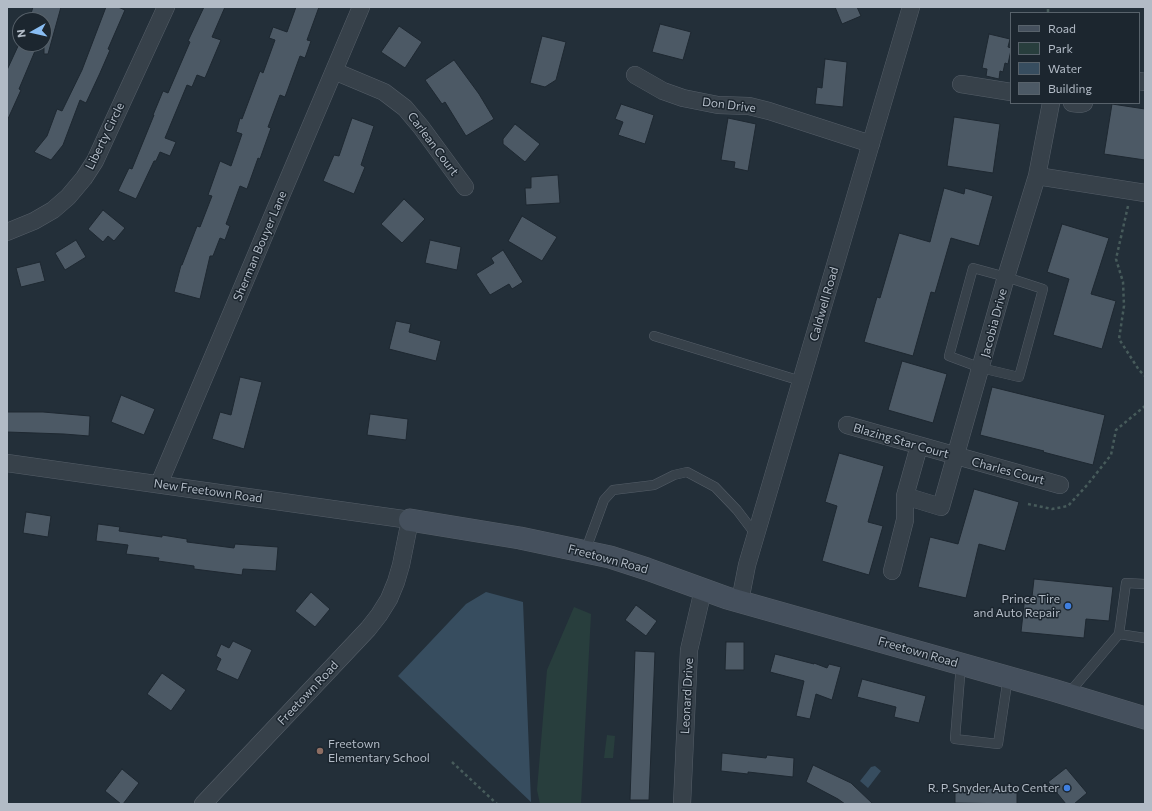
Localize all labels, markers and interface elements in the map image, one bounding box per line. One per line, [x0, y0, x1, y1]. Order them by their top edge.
north arrow [12, 12, 52, 52]
legend [1010, 12, 1140, 104]
text: Road [1048, 21, 1076, 35]
text: N [14, 29, 28, 39]
text: Park [1048, 41, 1073, 55]
text: Water [1048, 61, 1082, 75]
text: Building [1048, 81, 1092, 95]
street label: Don Drive [701, 95, 757, 115]
street label: Liberty Circle [83, 100, 127, 172]
street label: Carlean Court [404, 109, 462, 179]
street label: Sherman Bouyer Lane [230, 189, 290, 303]
street label: Caldwell Road [807, 265, 841, 343]
street label: Jacobia Drive [978, 287, 1010, 359]
street label: Blazing Star Court [852, 420, 950, 462]
street label: Charles Court [970, 454, 1046, 488]
street label: New Freetown Road [153, 476, 263, 506]
street label: Freetown Road [566, 541, 650, 577]
place label: Prince Tire and Auto Repair [973, 592, 1060, 620]
marker: Prince Tire and Auto Repair [1063, 601, 1073, 611]
street label: Freetown Road [876, 634, 960, 670]
street label: Freetown Road [275, 658, 341, 728]
street label: Leonard Drive [678, 658, 696, 734]
place label: Freetown Elementary School [328, 737, 430, 765]
marker: Freetown Elementary School [315, 746, 325, 756]
place label: R. P. Snyder Auto Center [928, 781, 1059, 795]
marker: R. P. Snyder Auto Center [1062, 783, 1072, 793]

